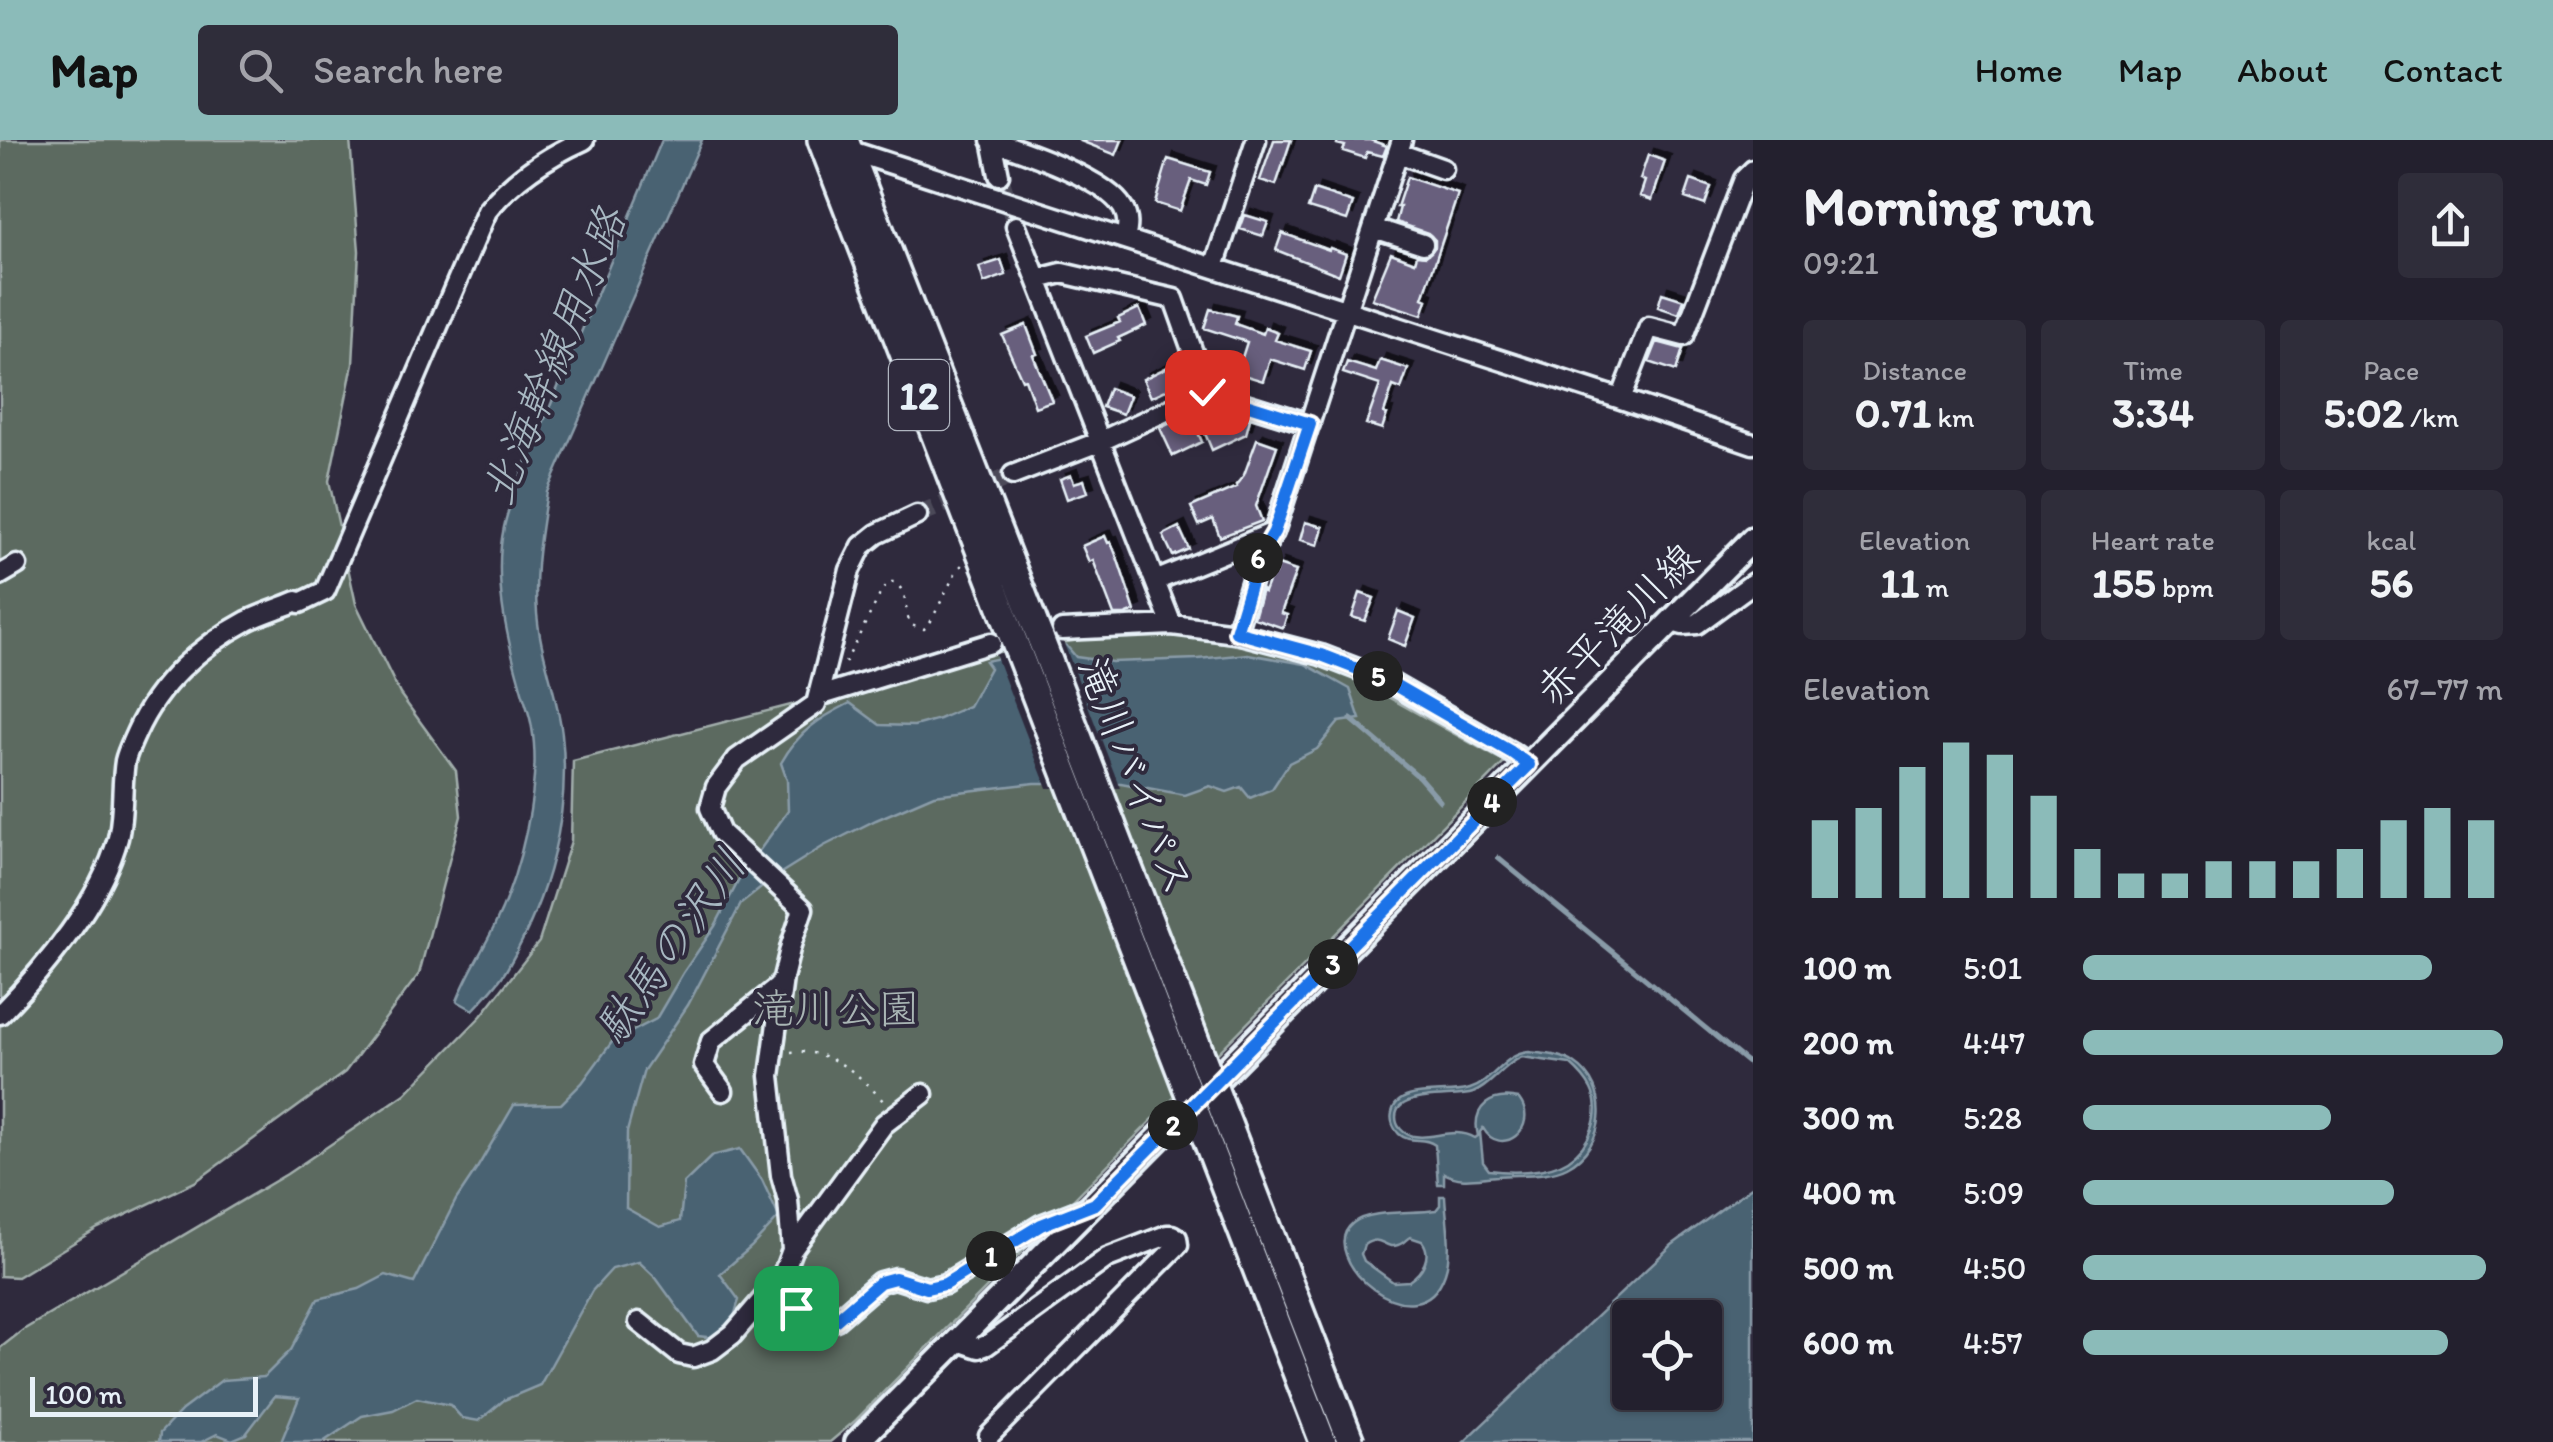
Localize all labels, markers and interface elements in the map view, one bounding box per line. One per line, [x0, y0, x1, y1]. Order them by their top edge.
search box [198, 25, 898, 115]
text: Map [50, 41, 138, 99]
icon: search [233, 43, 288, 98]
text: Search here [313, 47, 504, 93]
text: Home [1975, 49, 2063, 91]
text: Map [2118, 49, 2182, 91]
text: About [2237, 49, 2328, 91]
text: Contact [2383, 49, 2503, 91]
text: Morning run [1803, 173, 2094, 239]
button: share [2398, 173, 2503, 278]
water label: 北海幹線用水路 [469, 197, 638, 512]
text: 09:21 [1803, 244, 1879, 282]
pin [1165, 350, 1250, 435]
text: Distance [1862, 353, 1967, 387]
text: Time [2123, 353, 2183, 387]
text: Pace [2363, 353, 2419, 387]
road number: 12 [889, 360, 949, 430]
icon: check [1180, 365, 1235, 420]
text: 0.71 [1855, 387, 1931, 438]
text: 3:34 [2112, 387, 2194, 438]
text: 5:02 [2324, 387, 2404, 438]
text: km [1931, 400, 1975, 434]
text: /km [2404, 400, 2459, 434]
text: Elevation [1859, 523, 1970, 557]
text: Heart rate [2091, 523, 2215, 557]
text: kcal [2366, 523, 2416, 557]
street label: 赤平滝川線 [1525, 532, 1709, 716]
pin: 6 [1233, 533, 1283, 583]
text: 6 [1251, 541, 1265, 575]
text: 11 [1880, 557, 1919, 608]
text: 155 [2092, 557, 2156, 608]
text: 56 [2369, 557, 2413, 608]
text: m [1919, 570, 1949, 604]
text: bpm [2156, 570, 2214, 604]
street label: 滝川バイパス [1067, 650, 1205, 902]
pin: 5 [1353, 651, 1403, 701]
text: 5 [1371, 659, 1385, 693]
text: Elevation [1803, 670, 1930, 708]
text: 67–77 m [2386, 670, 2503, 708]
pin: 4 [1467, 777, 1517, 827]
text: 4 [1484, 785, 1500, 819]
water label: 駄馬の沢川 [583, 838, 757, 1054]
pin: 3 [1308, 939, 1358, 989]
text: 3 [1325, 947, 1341, 981]
text: 100 m [1803, 949, 1891, 987]
text: 5:01 [1963, 949, 2022, 987]
park label: 滝川公園 [752, 983, 920, 1034]
text: 200 m [1803, 1024, 1893, 1062]
text: 4:47 [1963, 1024, 2025, 1062]
text: 300 m [1803, 1099, 1894, 1137]
text: 5:28 [1963, 1099, 2022, 1137]
pin: 2 [1148, 1100, 1198, 1150]
text: 2 [1166, 1108, 1180, 1142]
text: 400 m [1803, 1174, 1896, 1212]
text: 5:09 [1963, 1174, 2024, 1212]
pin: 1 [966, 1231, 1016, 1281]
text: 1 [985, 1239, 998, 1273]
text: 500 m [1803, 1249, 1893, 1287]
text: 4:50 [1963, 1249, 2027, 1287]
pin [754, 1266, 839, 1351]
icon: arrive [769, 1281, 824, 1336]
map controls [1612, 1300, 1722, 1410]
button: locate [1612, 1300, 1722, 1410]
text: 600 m [1803, 1324, 1893, 1362]
text: 4:57 [1963, 1324, 2023, 1362]
scale bar [30, 1372, 258, 1416]
text: 100 m [45, 1377, 122, 1411]

